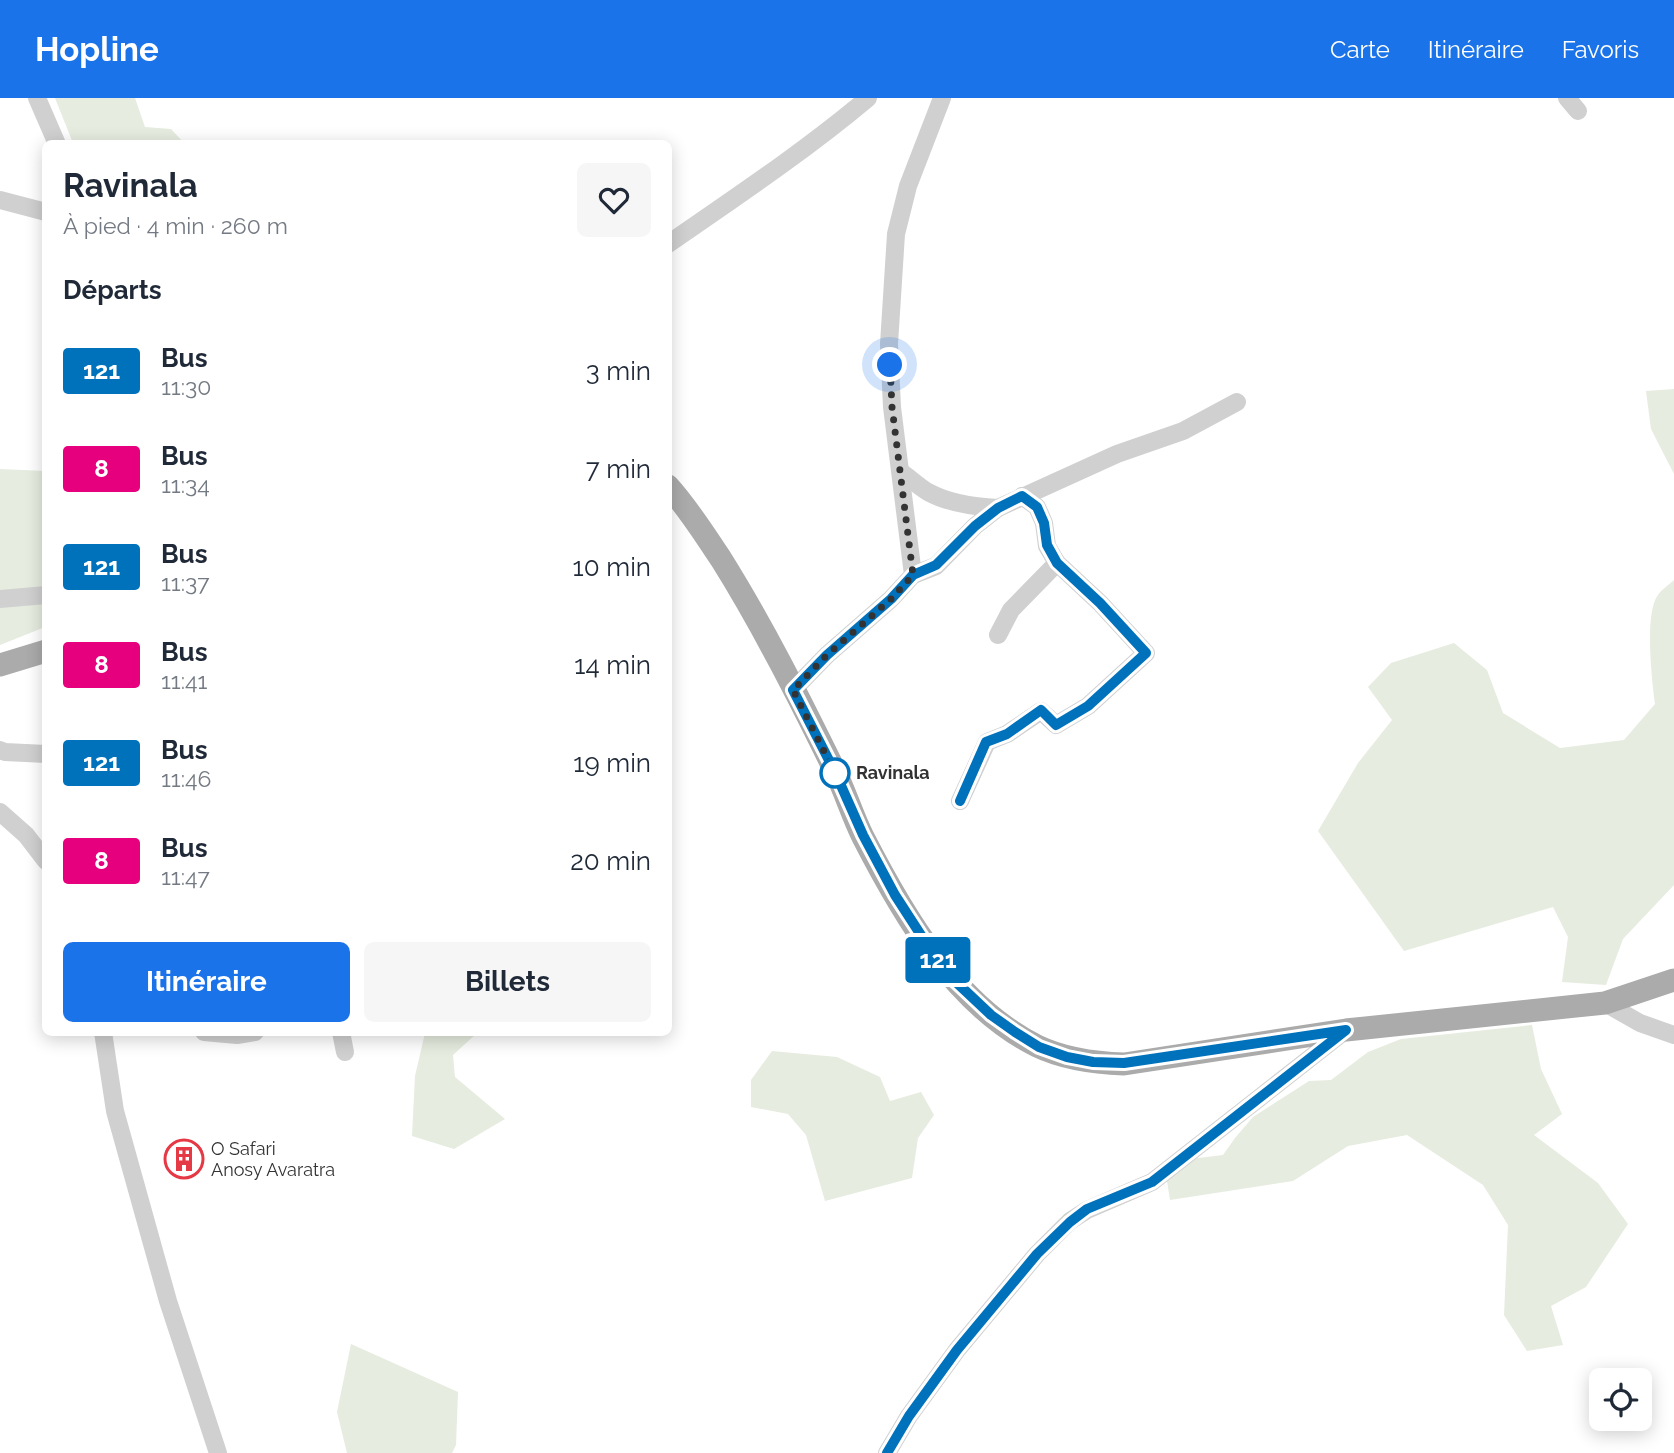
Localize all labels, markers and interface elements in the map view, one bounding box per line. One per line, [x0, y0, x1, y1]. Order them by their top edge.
text: Hopline [35, 30, 159, 69]
text: Carte [1330, 35, 1390, 64]
text: Itinéraire [1428, 35, 1524, 64]
text: Favoris [1562, 35, 1639, 64]
button: heart [577, 163, 651, 237]
text: Ravinala [63, 166, 198, 205]
text: À pied · 4 min · 260 m [63, 212, 288, 239]
text: Départs [63, 275, 162, 305]
text: Bus [161, 343, 208, 373]
your location [872, 347, 907, 382]
text: 121 [83, 356, 120, 385]
text: 3 min [586, 356, 651, 386]
text: 11:30 [161, 373, 211, 400]
text: Bus [161, 441, 208, 471]
text: 8 [94, 454, 109, 483]
text: 7 min [586, 454, 651, 484]
text: 11:34 [161, 471, 210, 498]
text: Bus [161, 539, 208, 569]
text: 121 [83, 552, 120, 581]
text: 10 min [573, 552, 651, 582]
text: 11:37 [161, 569, 209, 596]
text: Bus [161, 637, 208, 667]
text: 8 [94, 650, 109, 679]
text: 14 min [574, 650, 651, 680]
text: 11:41 [161, 667, 207, 694]
text: Bus [161, 735, 208, 765]
text: 121 [83, 748, 120, 777]
text: 19 min [573, 748, 651, 778]
marker: Ravinala [820, 758, 850, 788]
place label: Ravinala [856, 762, 930, 783]
text: 11:46 [161, 765, 211, 792]
text: Bus [161, 833, 208, 863]
text: 8 [94, 846, 109, 875]
text: 20 min [570, 846, 651, 876]
text: 11:47 [161, 863, 210, 890]
line badge: 121 [898, 937, 978, 983]
button: Itinéraire [63, 942, 350, 1022]
button: Billets [364, 942, 651, 1022]
text: 121 [919, 945, 957, 974]
building icon: O Safari Anosy Avaratra [163, 1138, 205, 1180]
place label: O Safari Anosy Avaratra [211, 1138, 335, 1180]
map controls [1589, 1368, 1652, 1431]
button: locate [1589, 1368, 1652, 1431]

